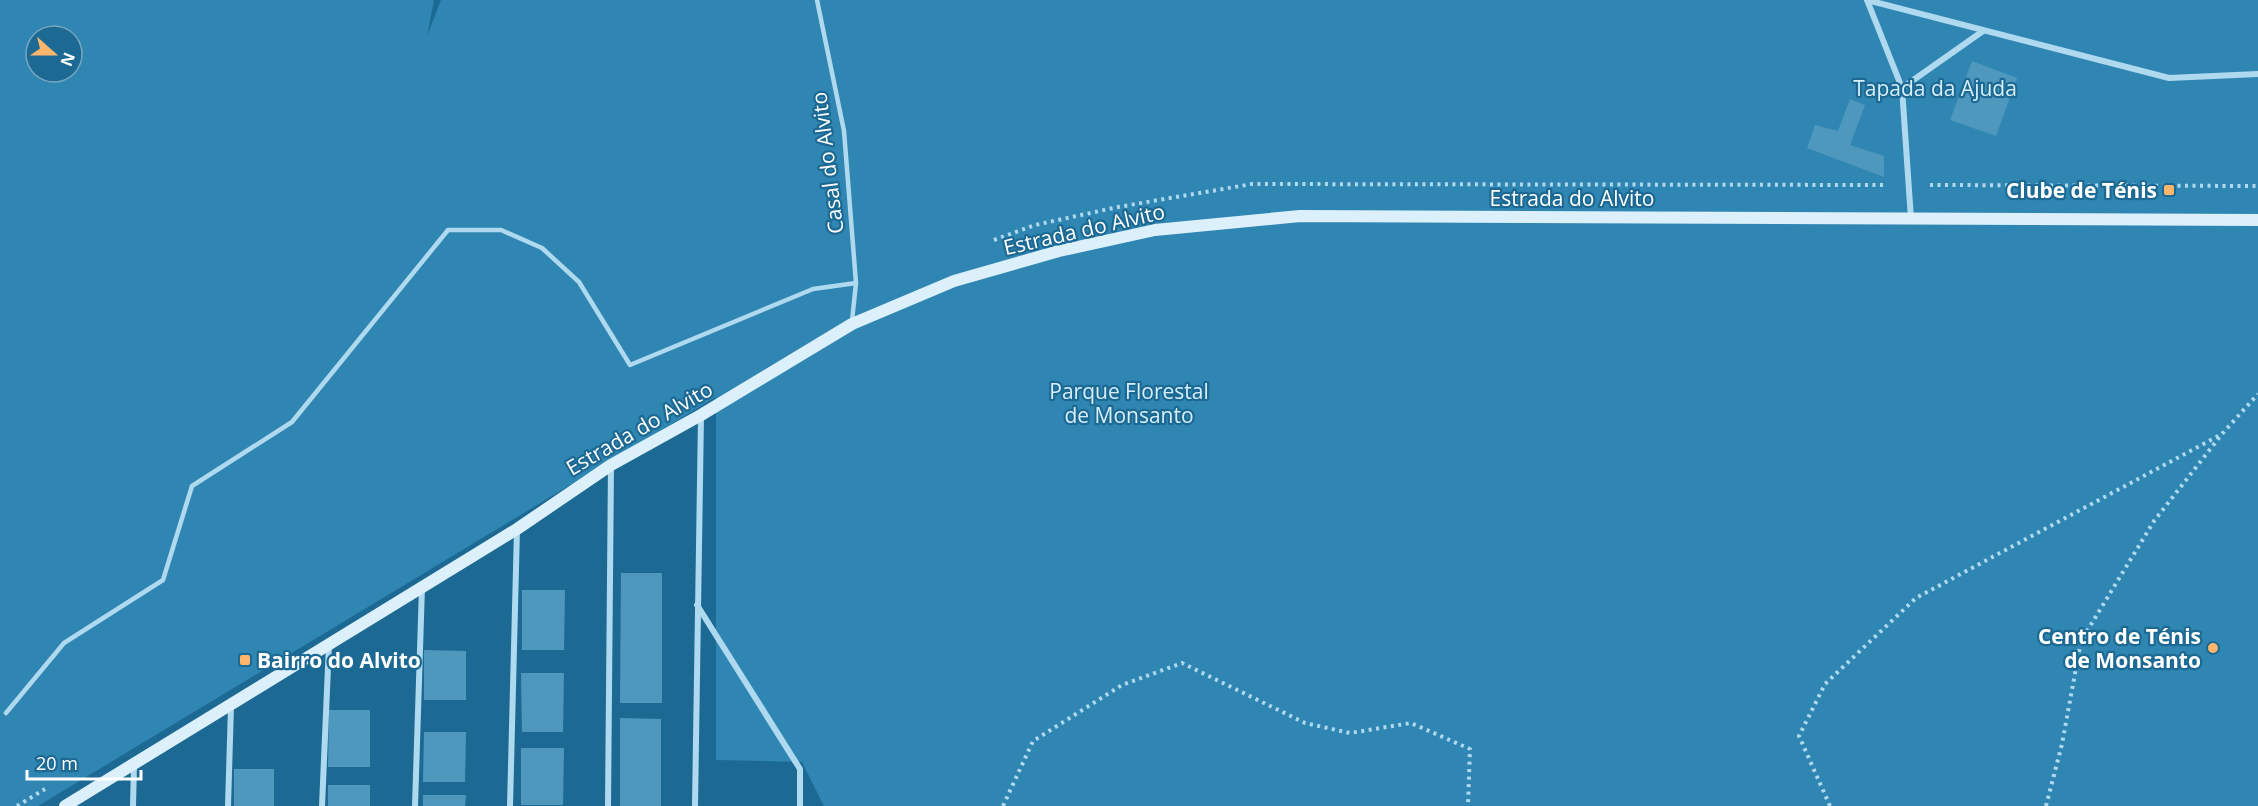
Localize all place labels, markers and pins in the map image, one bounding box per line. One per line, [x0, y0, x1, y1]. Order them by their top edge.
place label: Clube de Ténis [2006, 176, 2157, 204]
marker: Clube de Ténis [2162, 183, 2176, 197]
place label: Centro de Ténis de Monsanto [2038, 622, 2201, 674]
marker: Centro de Ténis de Monsanto [2206, 641, 2220, 655]
place label: Bairro do Alvito [257, 646, 421, 674]
marker: Bairro do Alvito [238, 653, 252, 667]

